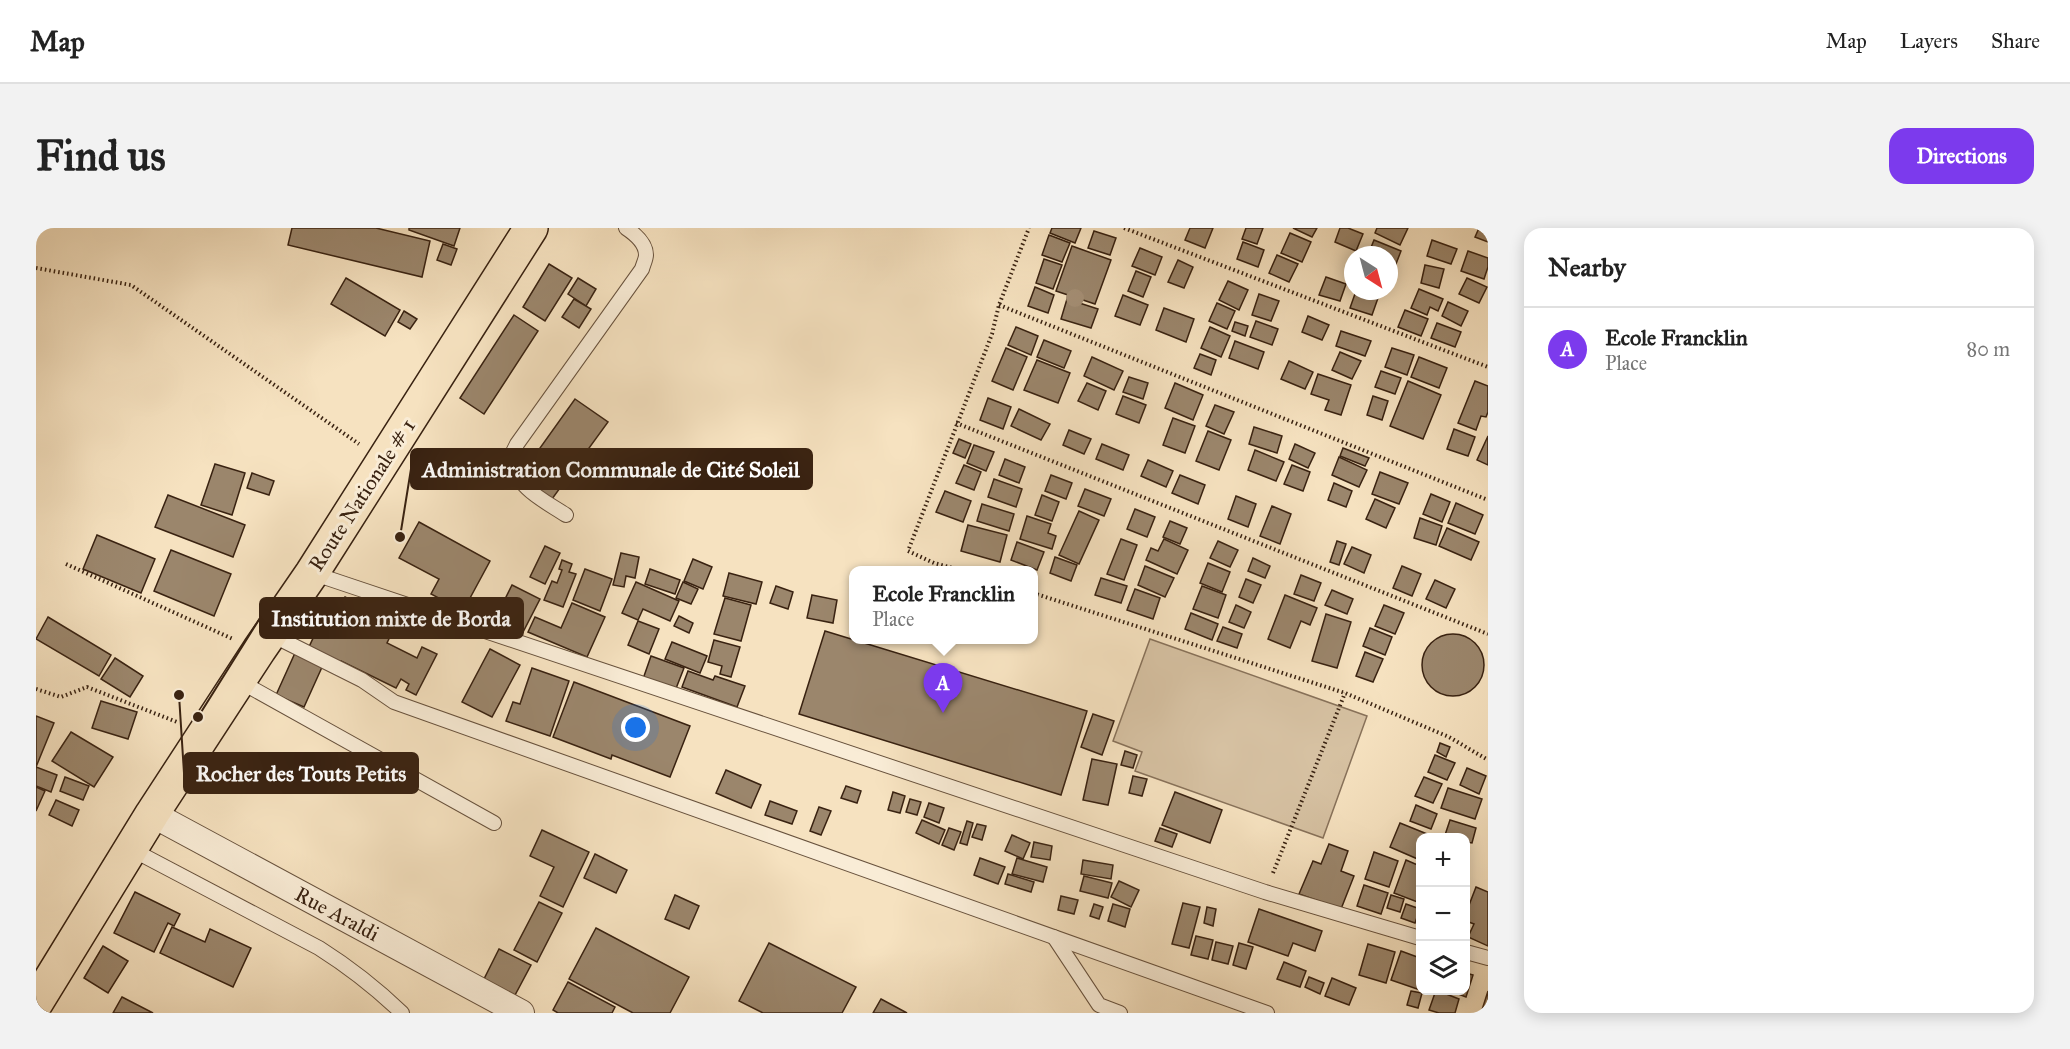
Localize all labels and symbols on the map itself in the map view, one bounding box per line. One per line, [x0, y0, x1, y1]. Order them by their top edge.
north arrow [1344, 246, 1398, 300]
street label: Route Nationale # 1 [303, 414, 421, 576]
callout: Administration Communale de Cité Soleil [411, 449, 812, 489]
text: Administration Communale de Cité Soleil [420, 456, 801, 483]
callout: Institution mixte de Borda [260, 598, 523, 638]
text: Institution mixte de Borda [271, 605, 511, 632]
pin: A [924, 664, 962, 713]
your location [621, 713, 650, 742]
callout: Rocher des Touts Petits [184, 753, 418, 793]
text: Rocher des Touts Petits [196, 760, 406, 787]
street label: Rue Araldi [290, 881, 384, 947]

